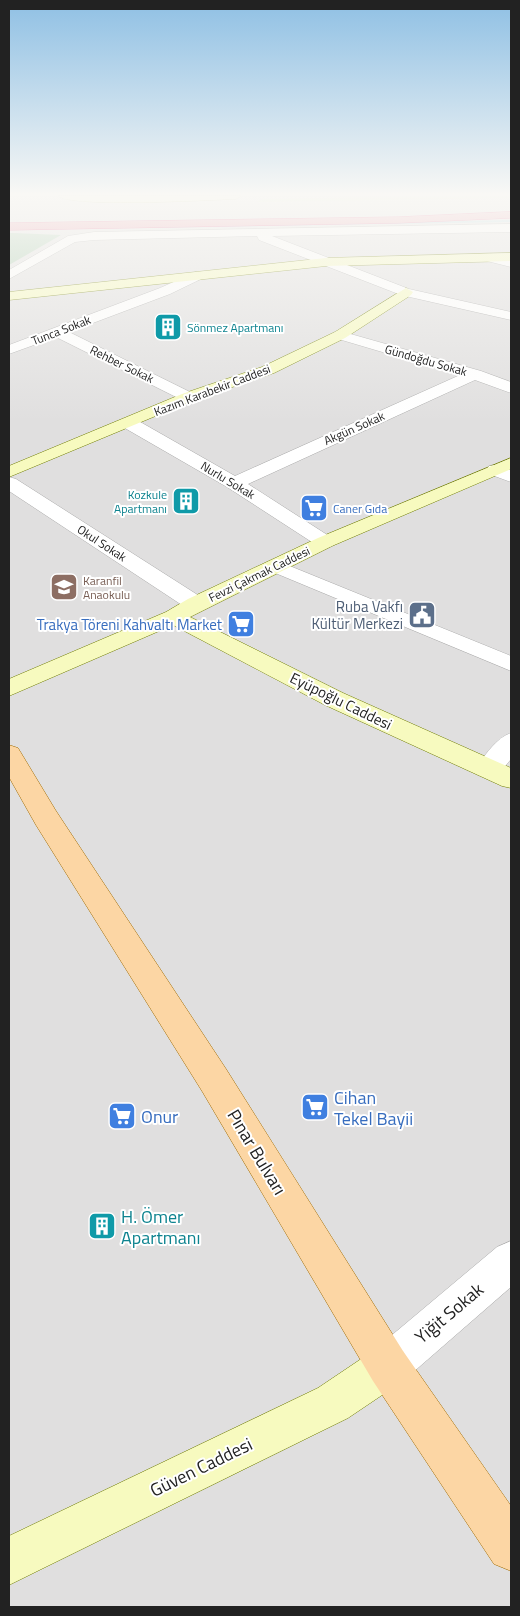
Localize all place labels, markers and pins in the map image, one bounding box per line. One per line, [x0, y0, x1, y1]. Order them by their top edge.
building icon: Sönmez Apartmanı [153, 312, 183, 342]
place label: Sönmez Apartmanı [187, 318, 283, 337]
place label: Kozkule Apartmanı [114, 485, 167, 518]
building icon: Kozkule Apartmanı [171, 486, 201, 516]
supermarket icon: Caner Gıda [299, 493, 329, 523]
place label: Caner Gıda [333, 499, 387, 518]
place label: Karanfil Anaokulu [83, 571, 130, 604]
school or university icon: Karanfil Anaokulu [49, 572, 79, 602]
place label: Ruba Vakfı Kültür Merkezi [312, 595, 403, 635]
public building icon: Ruba Vakfı Kültür Merkezi [407, 600, 437, 630]
supermarket icon: Trakya Töreni Kahvaltı Market [226, 609, 256, 639]
place label: Trakya Töreni Kahvaltı Market [37, 613, 223, 636]
place label: Cihan Tekel Bayii [334, 1084, 413, 1132]
supermarket icon: Cihan Tekel Bayii [300, 1092, 330, 1122]
supermarket icon: Onur [107, 1101, 137, 1131]
place label: Onur [141, 1103, 178, 1130]
place label: H. Ömer Apartmanı [121, 1203, 200, 1251]
building icon: H. Ömer Apartmanı [87, 1211, 117, 1241]

